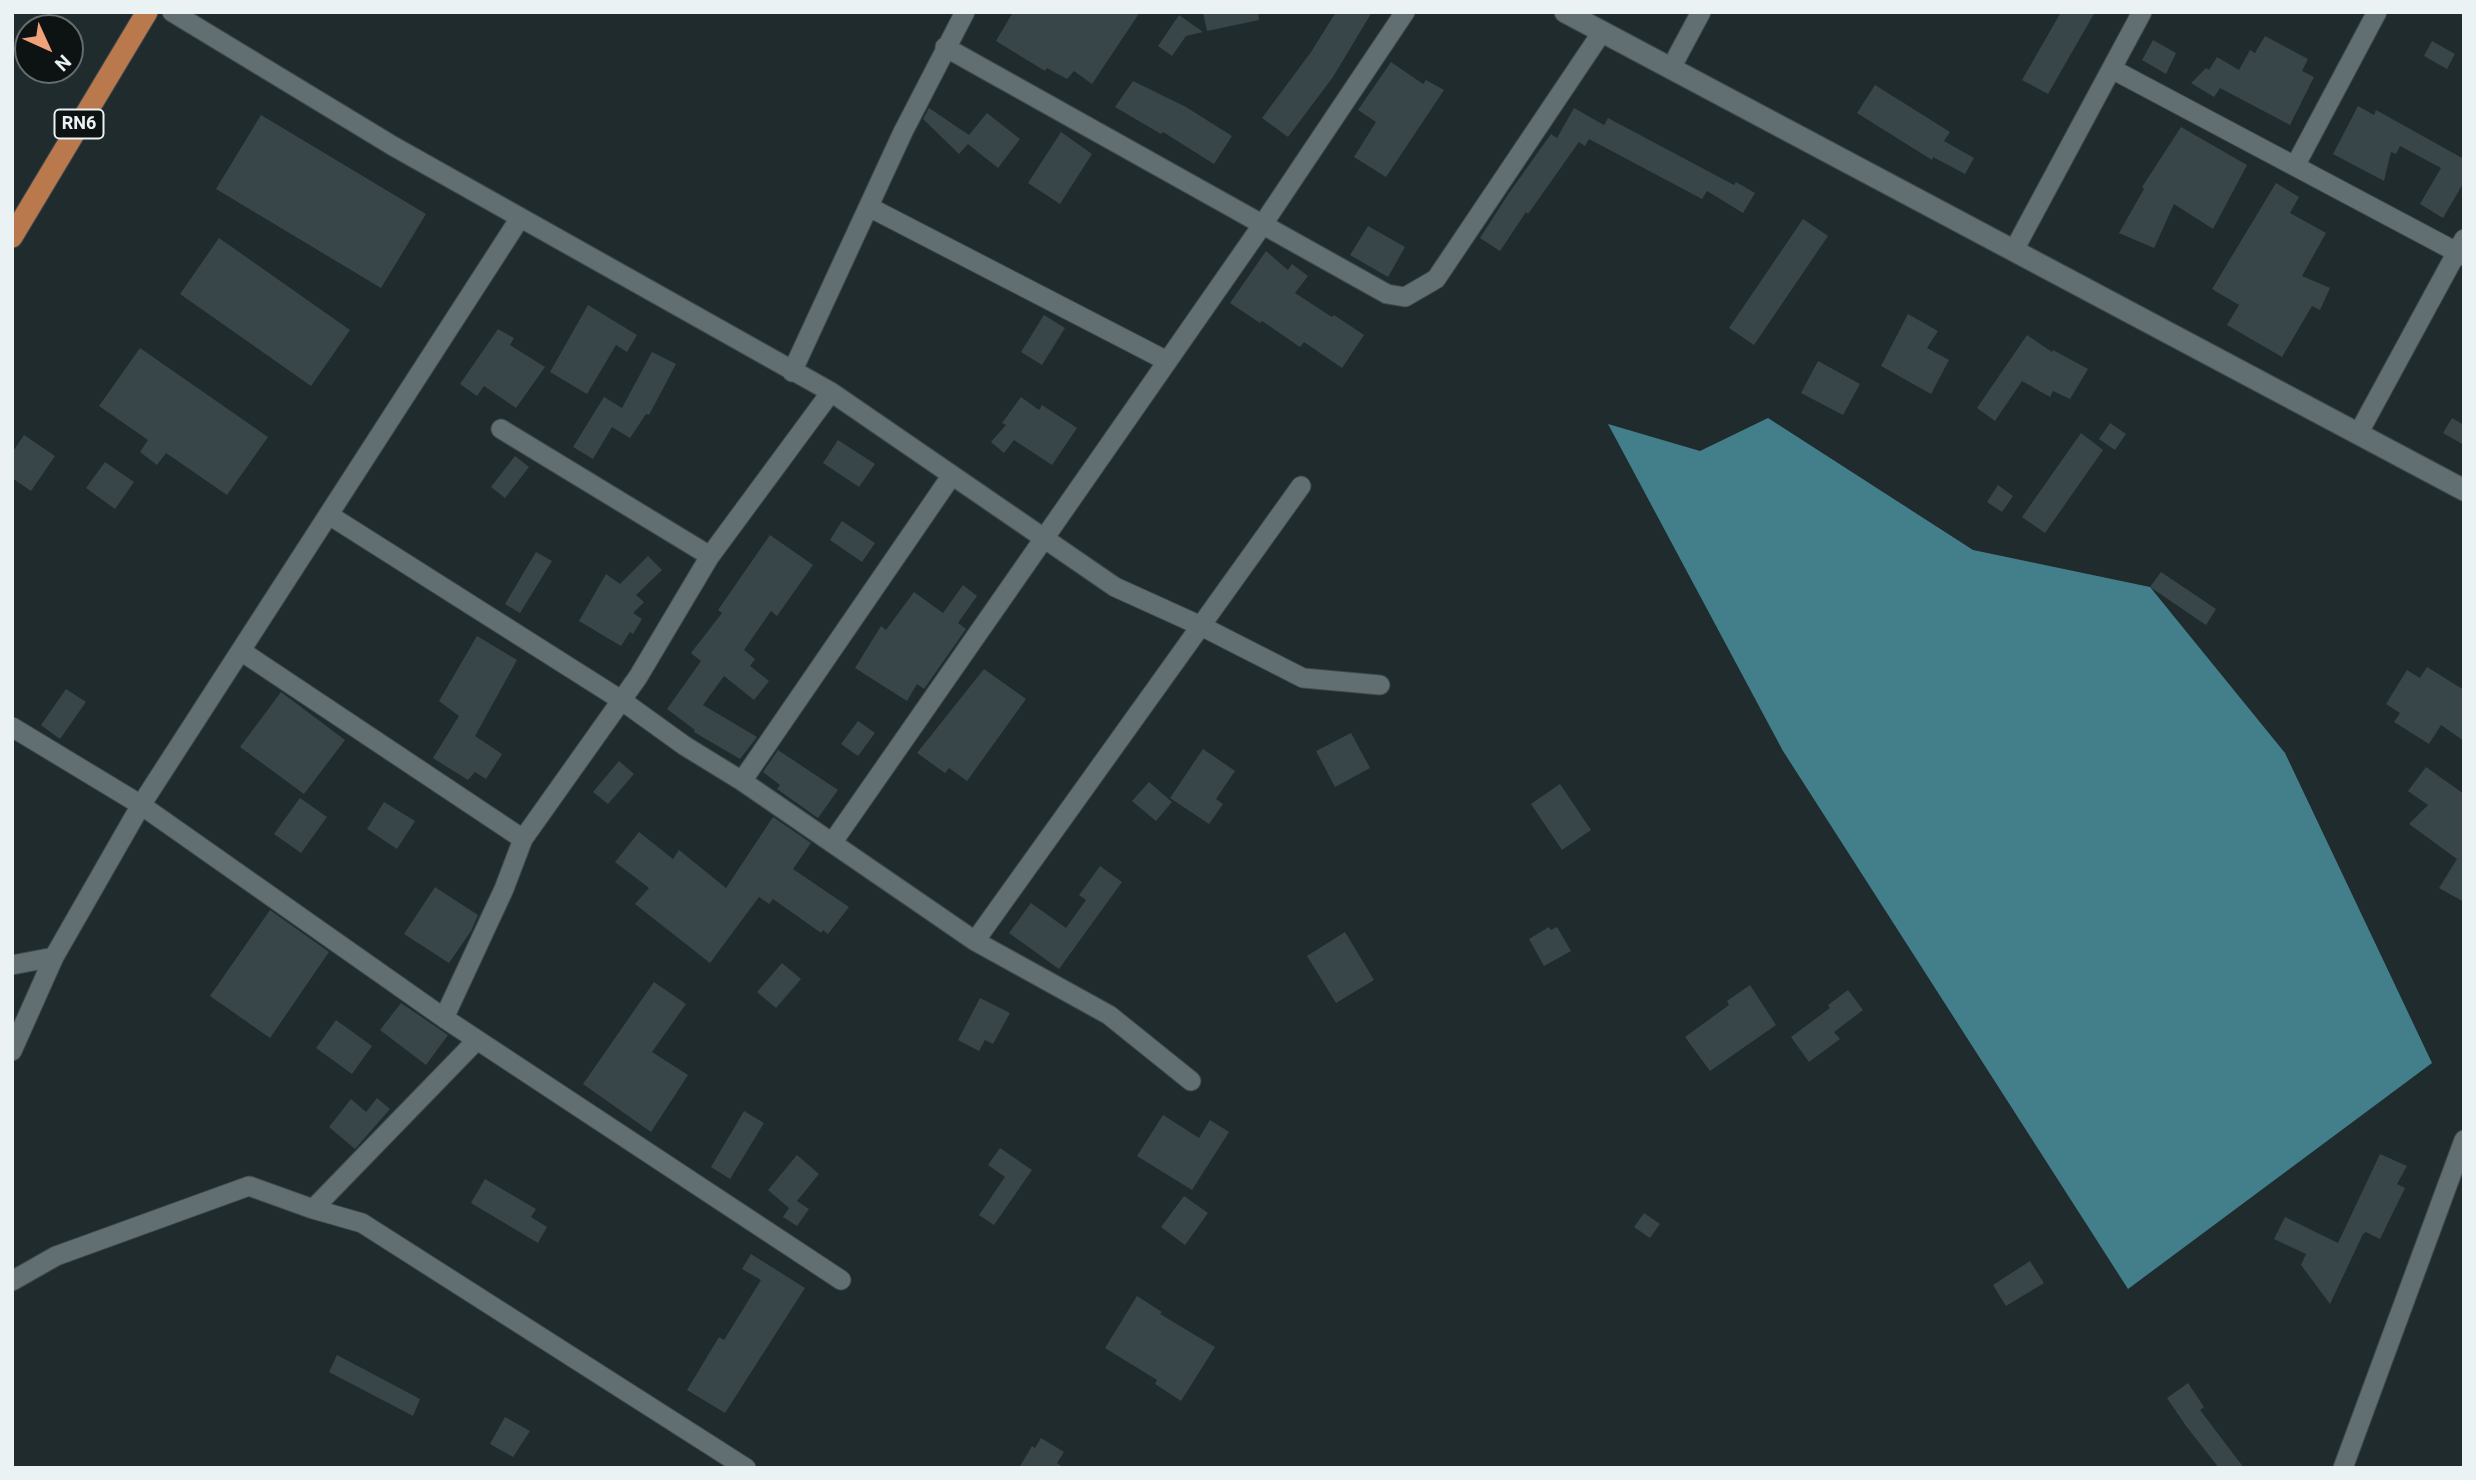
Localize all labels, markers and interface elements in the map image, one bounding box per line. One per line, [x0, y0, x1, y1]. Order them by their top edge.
north arrow [14, 14, 84, 84]
text: N [50, 50, 76, 76]
road number: RN6 [55, 110, 104, 139]

